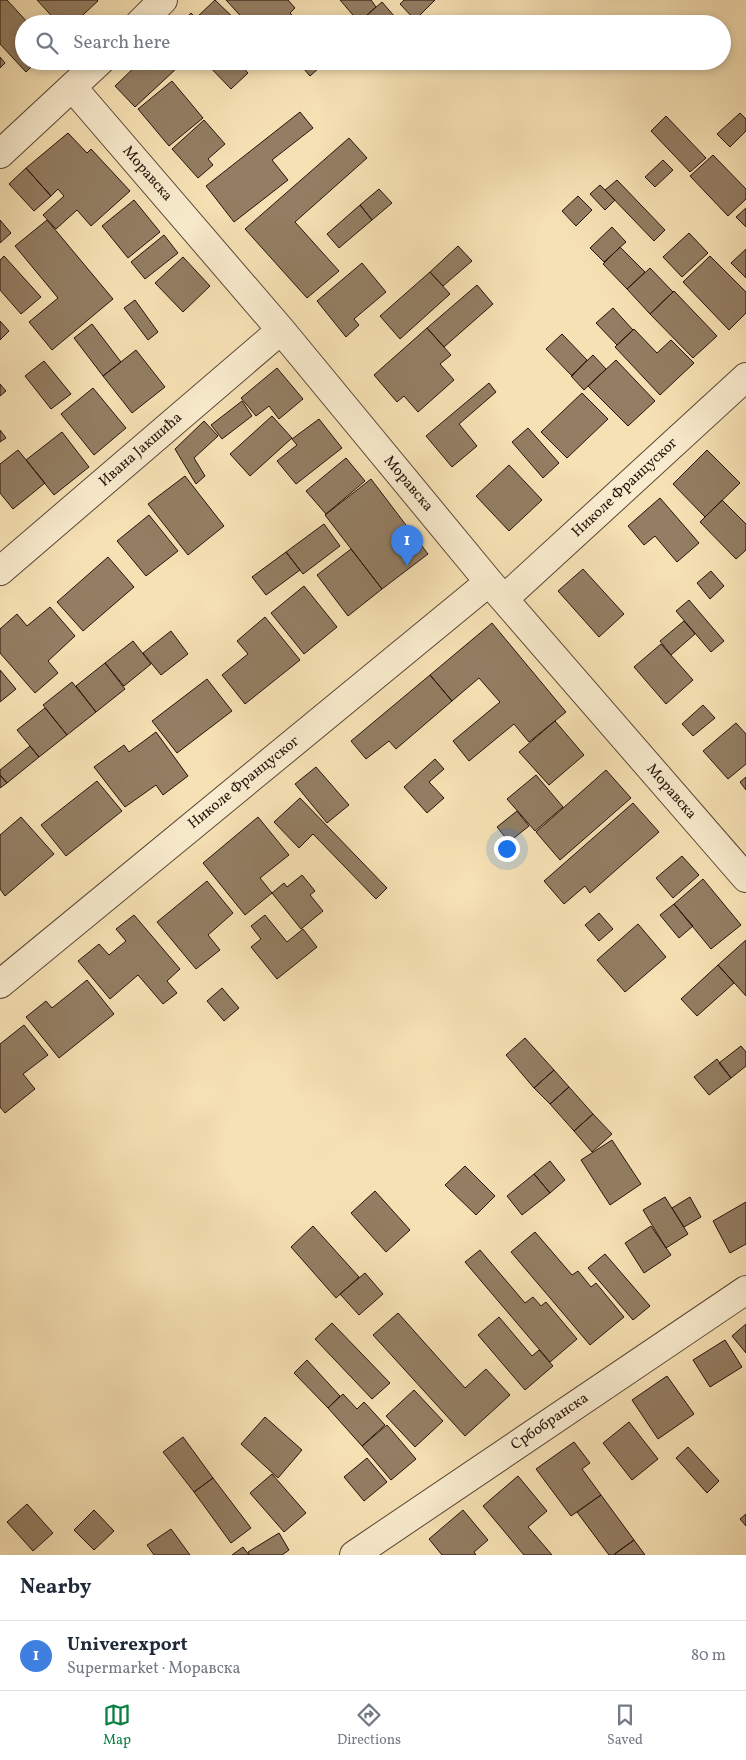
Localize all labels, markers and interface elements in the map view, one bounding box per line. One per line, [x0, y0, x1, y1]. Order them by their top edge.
search box [15, 15, 731, 70]
icon: search [33, 29, 61, 57]
text: Search here [73, 30, 170, 56]
street label: Моравска [117, 142, 177, 206]
street label: Ивана Јакшића [95, 408, 187, 492]
street label: Николе Француског [567, 433, 683, 543]
street label: Моравска [378, 451, 438, 517]
pin: 1 [391, 525, 423, 566]
street label: Николе Француског [184, 731, 305, 835]
street label: Моравска [641, 760, 701, 824]
your location [494, 836, 520, 862]
street label: Србобранска [507, 1388, 593, 1456]
text: Nearby [20, 1573, 91, 1602]
text: Univerexport [67, 1632, 188, 1658]
text: 1 [33, 1645, 39, 1667]
text: 80 m [691, 1645, 726, 1667]
text: Supermarket · Моравска [67, 1658, 240, 1680]
tab: Map [103, 1701, 131, 1750]
tab: Directions [337, 1701, 401, 1750]
tab: Saved [607, 1701, 643, 1750]

